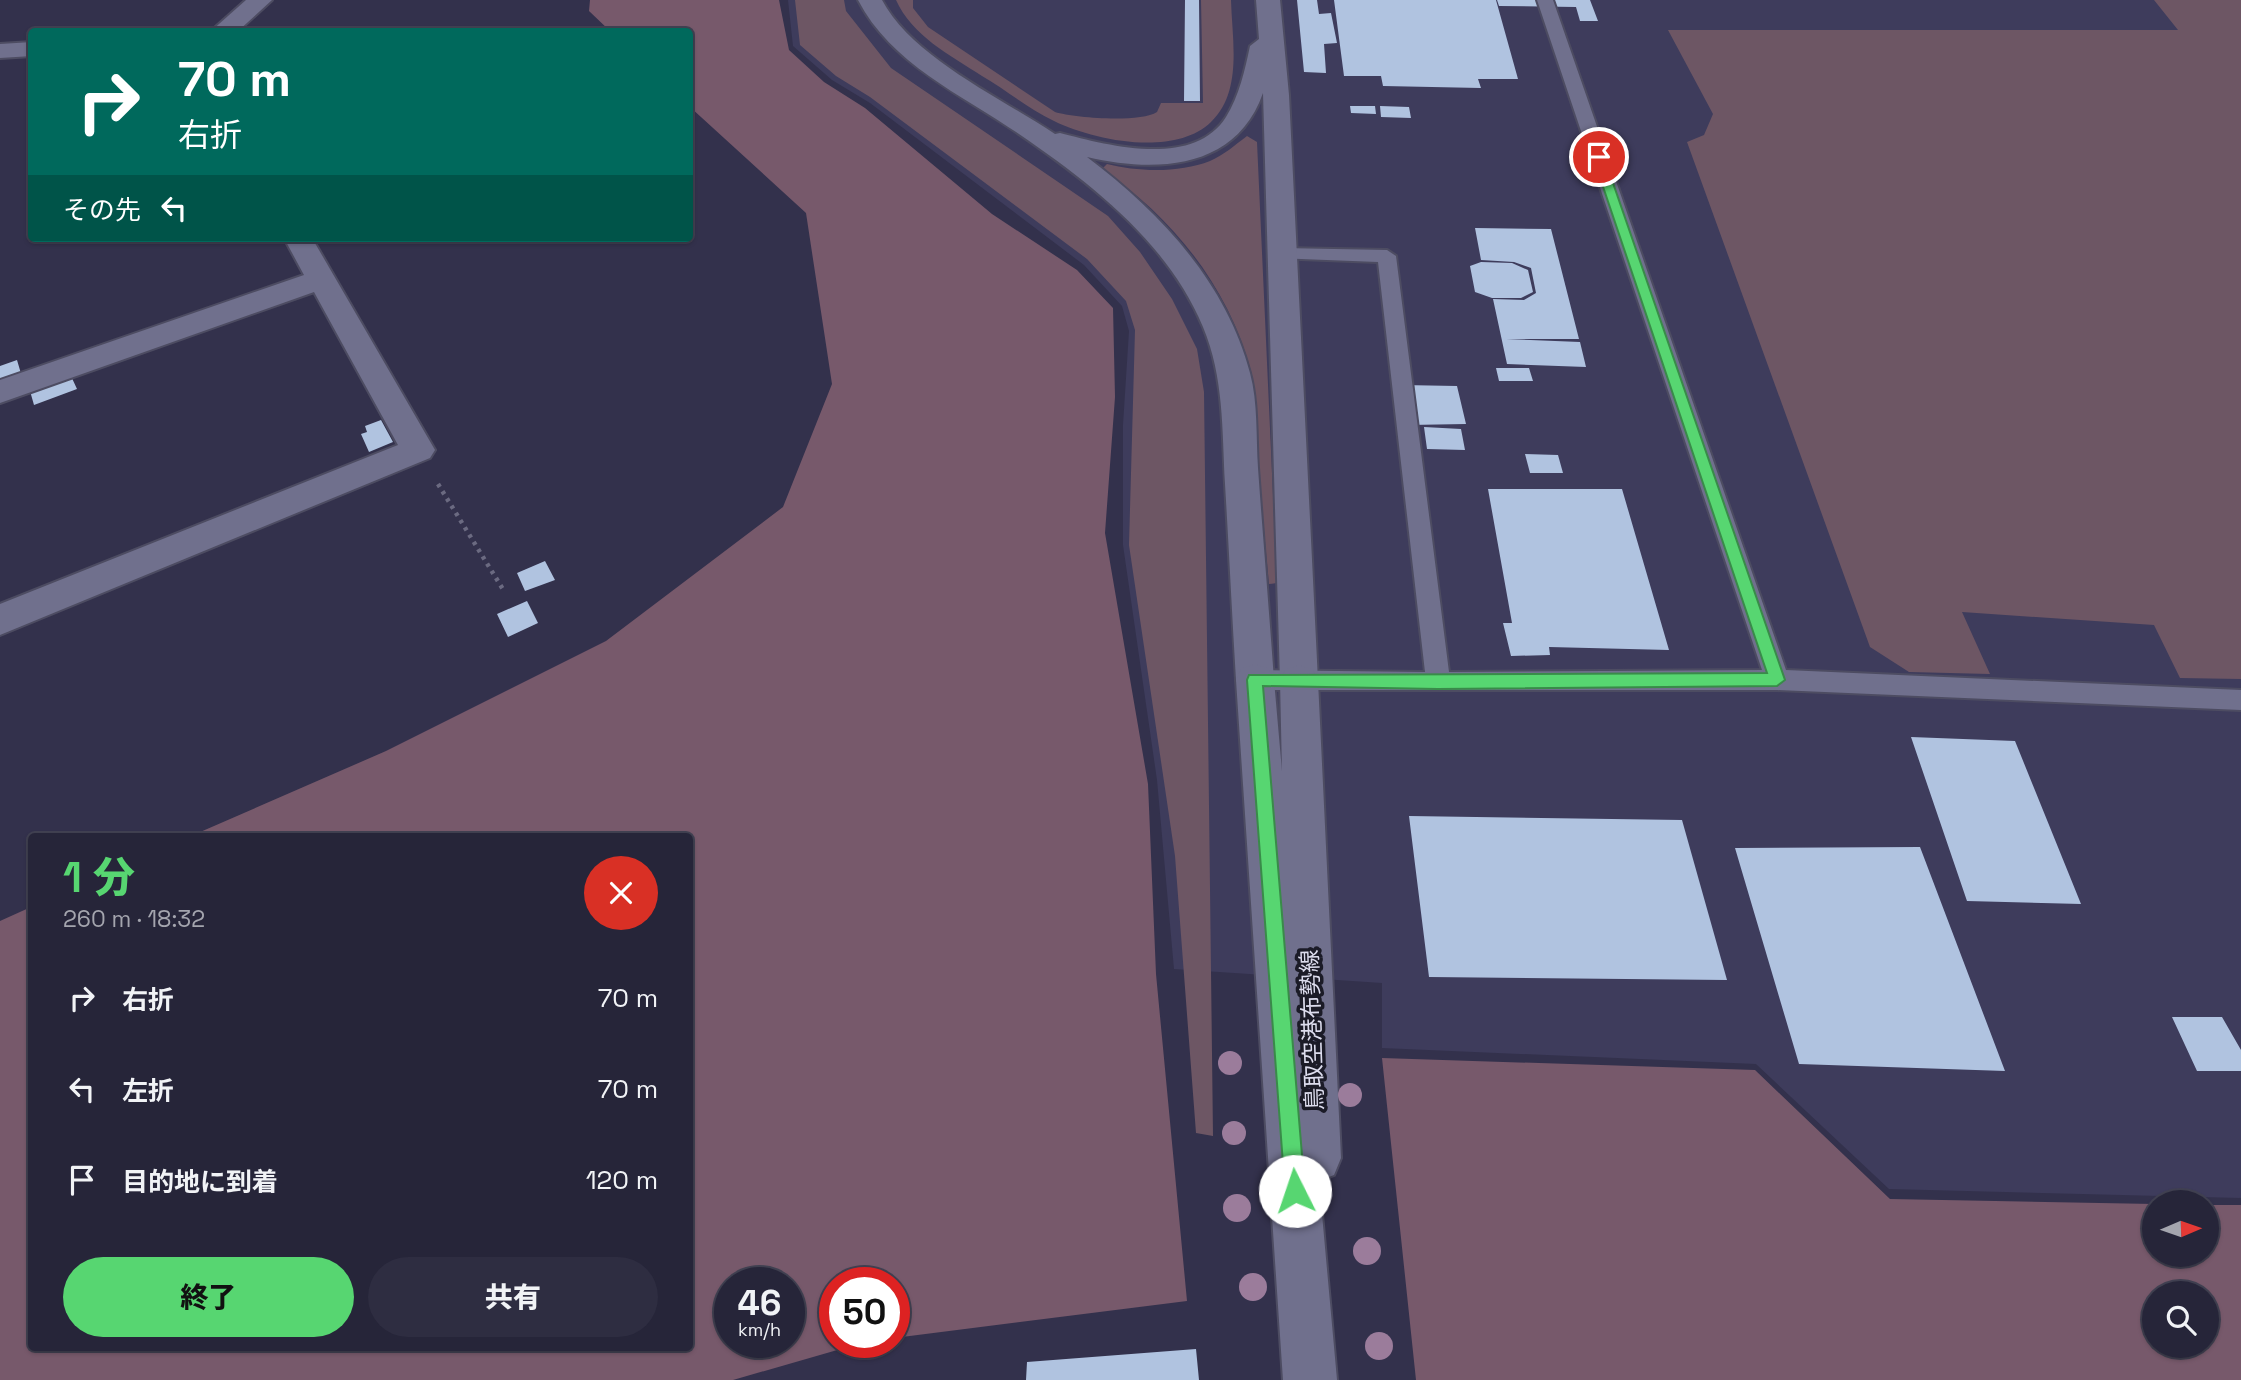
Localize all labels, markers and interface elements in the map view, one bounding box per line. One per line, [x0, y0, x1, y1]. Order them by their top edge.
text: 70 m [178, 48, 291, 110]
icon: right [63, 56, 154, 147]
text: 右折 [178, 115, 242, 155]
pin [1569, 127, 1629, 187]
icon: arrive [1580, 138, 1618, 176]
icon: left [155, 189, 193, 227]
text: その先 [63, 193, 141, 227]
text: 1 分 [63, 851, 135, 904]
button: close [584, 856, 658, 930]
text: 260 m · 18:32 [63, 904, 205, 934]
street label: 鳥取空港布勢線 [1294, 949, 1330, 1111]
icon: right [63, 979, 101, 1017]
text: 70 m [598, 981, 658, 1015]
text: 右折 [122, 983, 174, 1017]
icon: left [63, 1070, 101, 1108]
text: 70 m [598, 1072, 658, 1106]
text: 左折 [122, 1074, 174, 1108]
position arrow [1258, 1154, 1332, 1228]
icon: arrive [63, 1161, 101, 1199]
text: 120 m [586, 1163, 658, 1197]
text: 目的地に到着 [122, 1165, 278, 1199]
north arrow [2142, 1190, 2219, 1267]
map controls [2142, 1190, 2219, 1358]
button: 終了 [63, 1257, 354, 1337]
button: 共有 [368, 1257, 658, 1337]
speed limit sign: 50 [819, 1267, 910, 1358]
text: 46 [738, 1281, 781, 1325]
button: search [2142, 1281, 2219, 1358]
text: km/h [738, 1318, 781, 1341]

